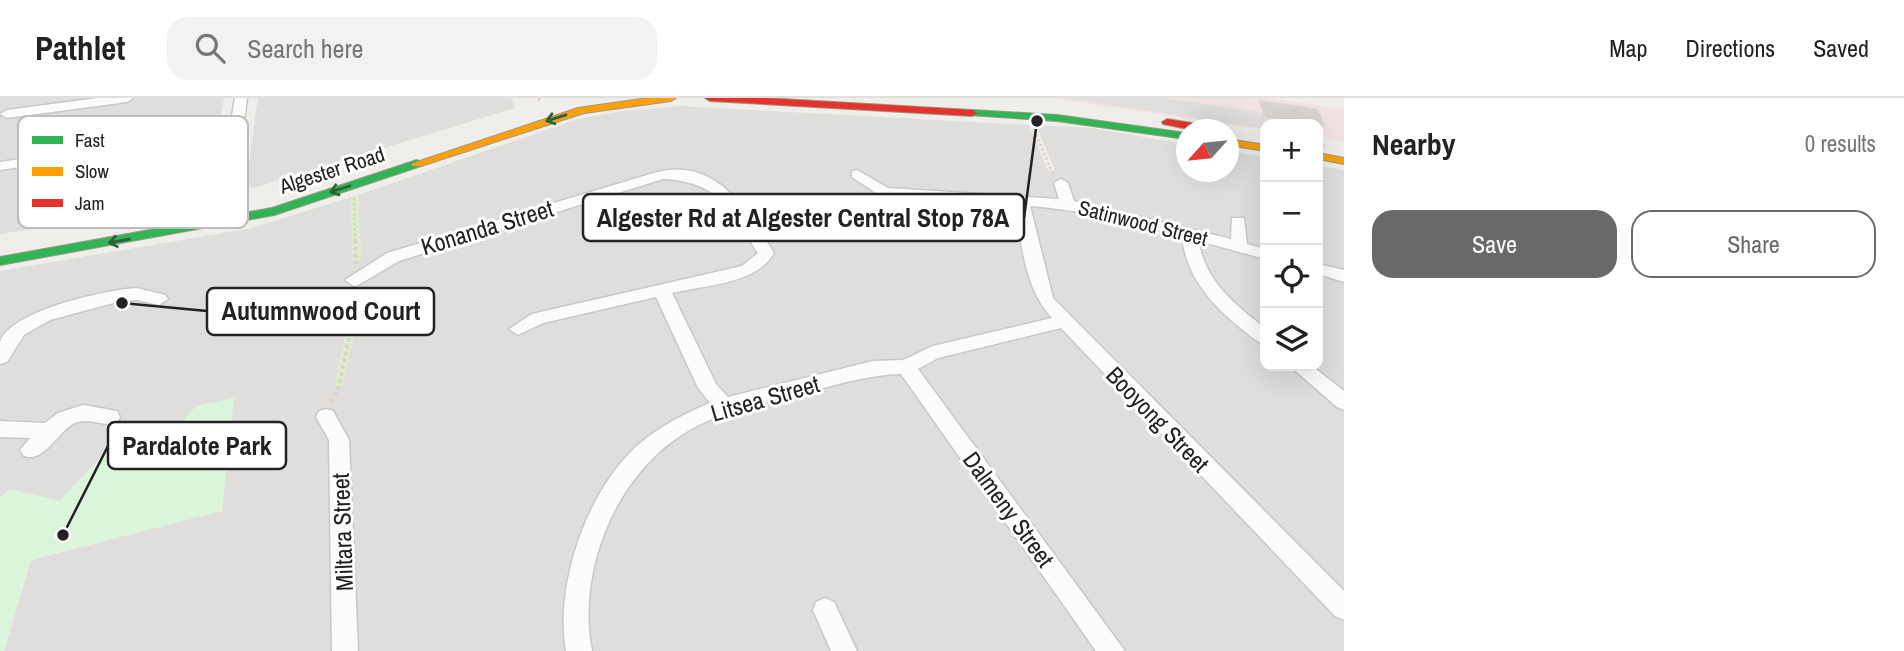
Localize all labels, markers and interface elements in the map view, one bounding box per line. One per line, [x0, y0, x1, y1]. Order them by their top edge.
search box [167, 17, 657, 80]
text: Pathlet [35, 26, 125, 70]
icon: search [191, 29, 229, 67]
text: Search here [247, 31, 363, 66]
text: Map [1609, 32, 1647, 64]
text: Directions [1685, 32, 1775, 64]
text: Saved [1813, 32, 1869, 64]
one-way arrow [546, 112, 568, 125]
legend [18, 116, 248, 228]
north arrow [1176, 119, 1239, 182]
map controls [1260, 119, 1323, 371]
button: + [1260, 119, 1323, 182]
text: Nearby [1372, 124, 1455, 164]
text: Fast [75, 127, 105, 153]
text: 0 results [1805, 128, 1876, 159]
street label: Algester Road [275, 139, 388, 201]
text: Slow [75, 158, 110, 184]
button: − [1260, 182, 1323, 245]
one-way arrow [330, 184, 352, 197]
text: Jam [75, 190, 104, 216]
street label: Konanda Street [417, 192, 558, 262]
street label: Satinwood Street [1075, 193, 1211, 253]
callout: Algester Rd at Algester Central Stop 78A [583, 194, 1024, 241]
text: Algester Rd at Algester Central Stop 78A [597, 200, 1010, 235]
button: Save [1372, 210, 1617, 278]
button: Share [1631, 210, 1876, 278]
one-way arrow [108, 235, 131, 248]
button: locate [1260, 245, 1323, 308]
callout: Autumnwood Court [207, 288, 434, 335]
text: Autumnwood Court [222, 293, 420, 328]
button: layers [1260, 308, 1323, 371]
street label: Booyong Street [1099, 359, 1217, 479]
street label: Litsea Street [707, 367, 824, 429]
callout: Pardalote Park [108, 422, 286, 469]
text: Pardalote Park [122, 428, 272, 463]
street label: Dalmeny Street [956, 445, 1062, 574]
street label: Miltara Street [324, 472, 360, 592]

